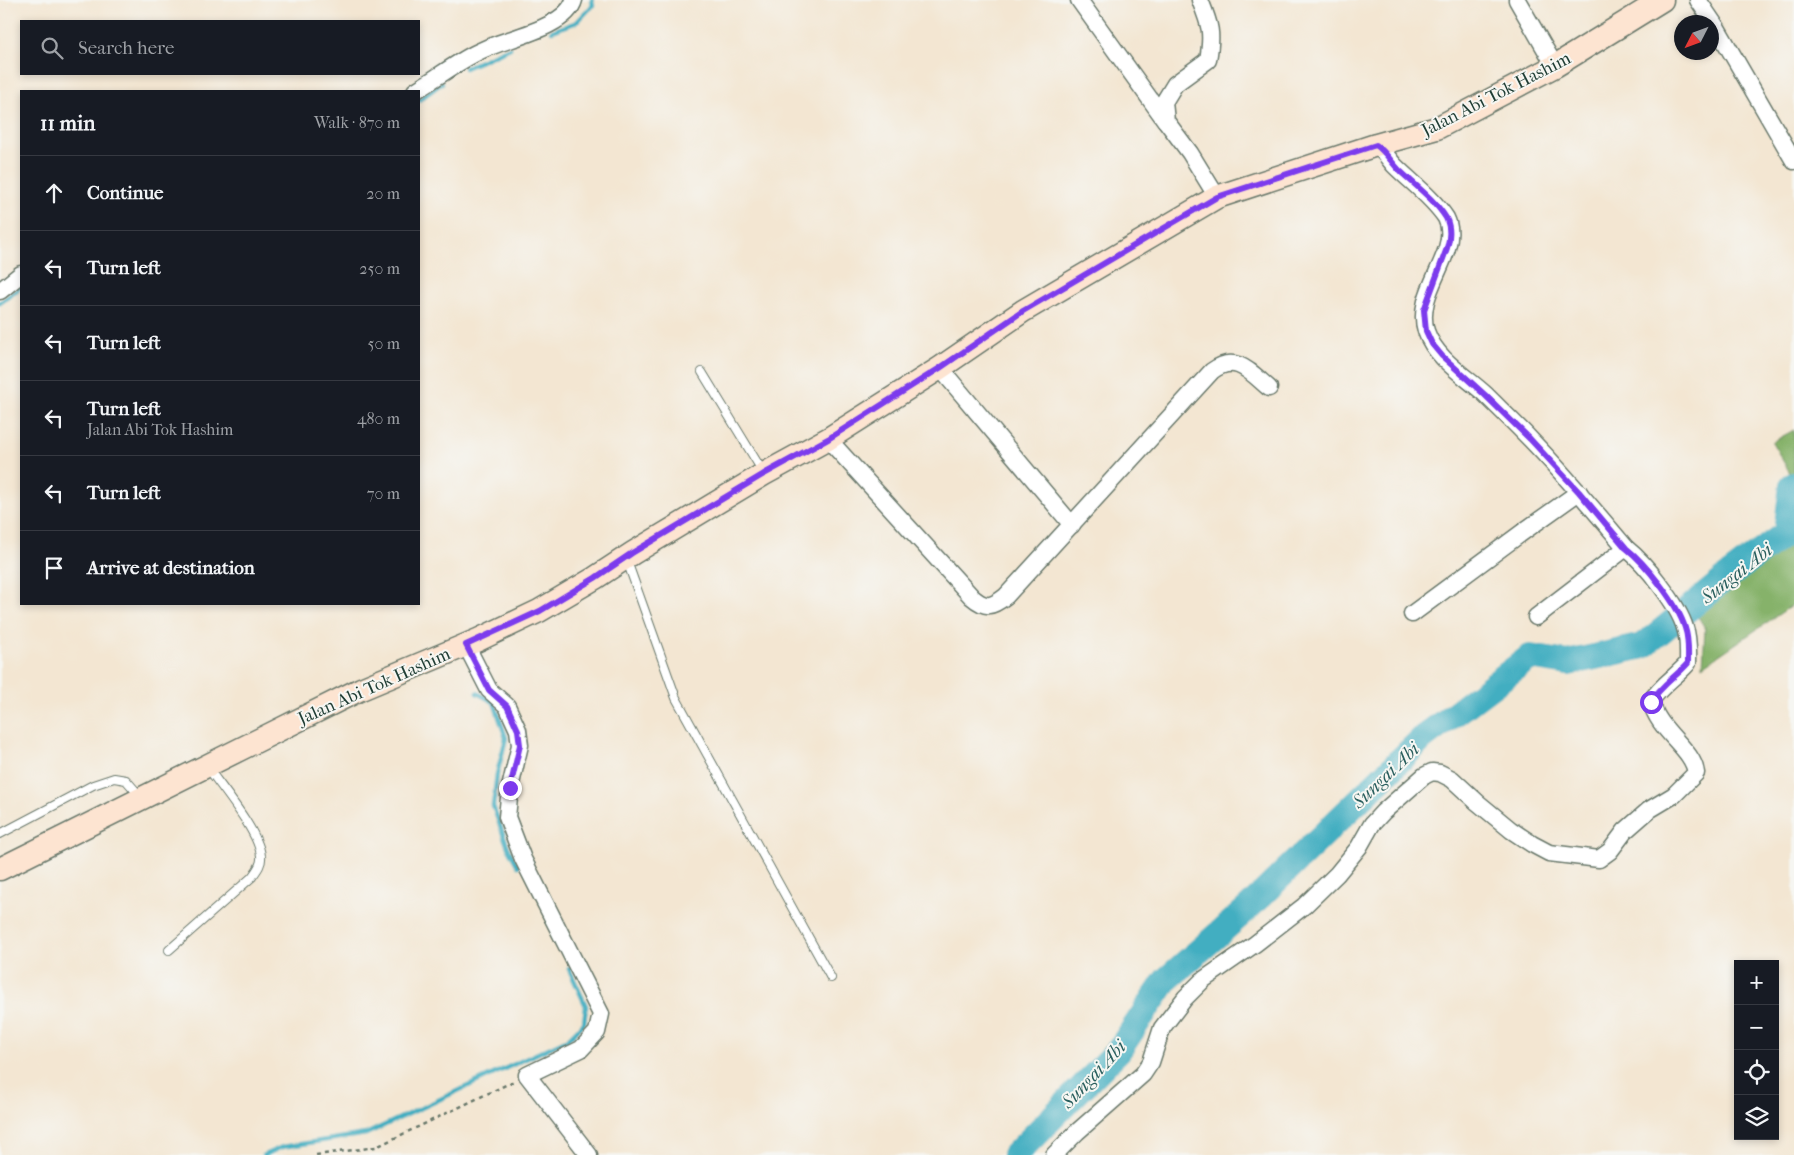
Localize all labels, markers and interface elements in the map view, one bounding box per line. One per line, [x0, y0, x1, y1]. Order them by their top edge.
north arrow [1674, 15, 1719, 60]
search box [20, 20, 420, 75]
icon: search [38, 34, 66, 62]
text: Search here [78, 37, 174, 59]
street label: Jalan Abi Tok Hashim [1416, 48, 1574, 142]
text: 11 min [40, 111, 95, 135]
text: Walk · 870 m [314, 113, 400, 132]
icon: ahead [40, 179, 68, 207]
text: Continue [87, 182, 163, 204]
text: 20 m [366, 184, 400, 203]
icon: left [40, 254, 68, 282]
text: Turn left [87, 257, 161, 279]
text: 250 m [359, 259, 400, 278]
icon: left [40, 329, 68, 357]
text: Turn left [87, 332, 161, 354]
text: 50 m [368, 334, 400, 353]
text: Turn left [87, 398, 161, 420]
icon: left [40, 404, 68, 432]
text: 480 m [357, 409, 400, 428]
text: Jalan Abi Tok Hashim [87, 420, 233, 439]
icon: left [40, 479, 68, 507]
text: Turn left [87, 482, 161, 504]
text: 70 m [367, 484, 400, 503]
water label: Sungai Abi [1696, 538, 1778, 609]
icon: arrive [40, 554, 68, 582]
text: Arrive at destination [87, 557, 255, 579]
street label: Jalan Abi Tok Hashim [293, 643, 454, 730]
route start [1640, 691, 1663, 714]
water label: Sungai Abi [1347, 737, 1425, 814]
route end [499, 777, 522, 800]
map controls [1734, 960, 1779, 1140]
button: + [1734, 960, 1779, 1005]
button: − [1734, 1005, 1779, 1050]
water label: Sungai Abi [1056, 1035, 1132, 1114]
button: locate [1734, 1050, 1779, 1095]
button: layers [1734, 1095, 1779, 1140]

